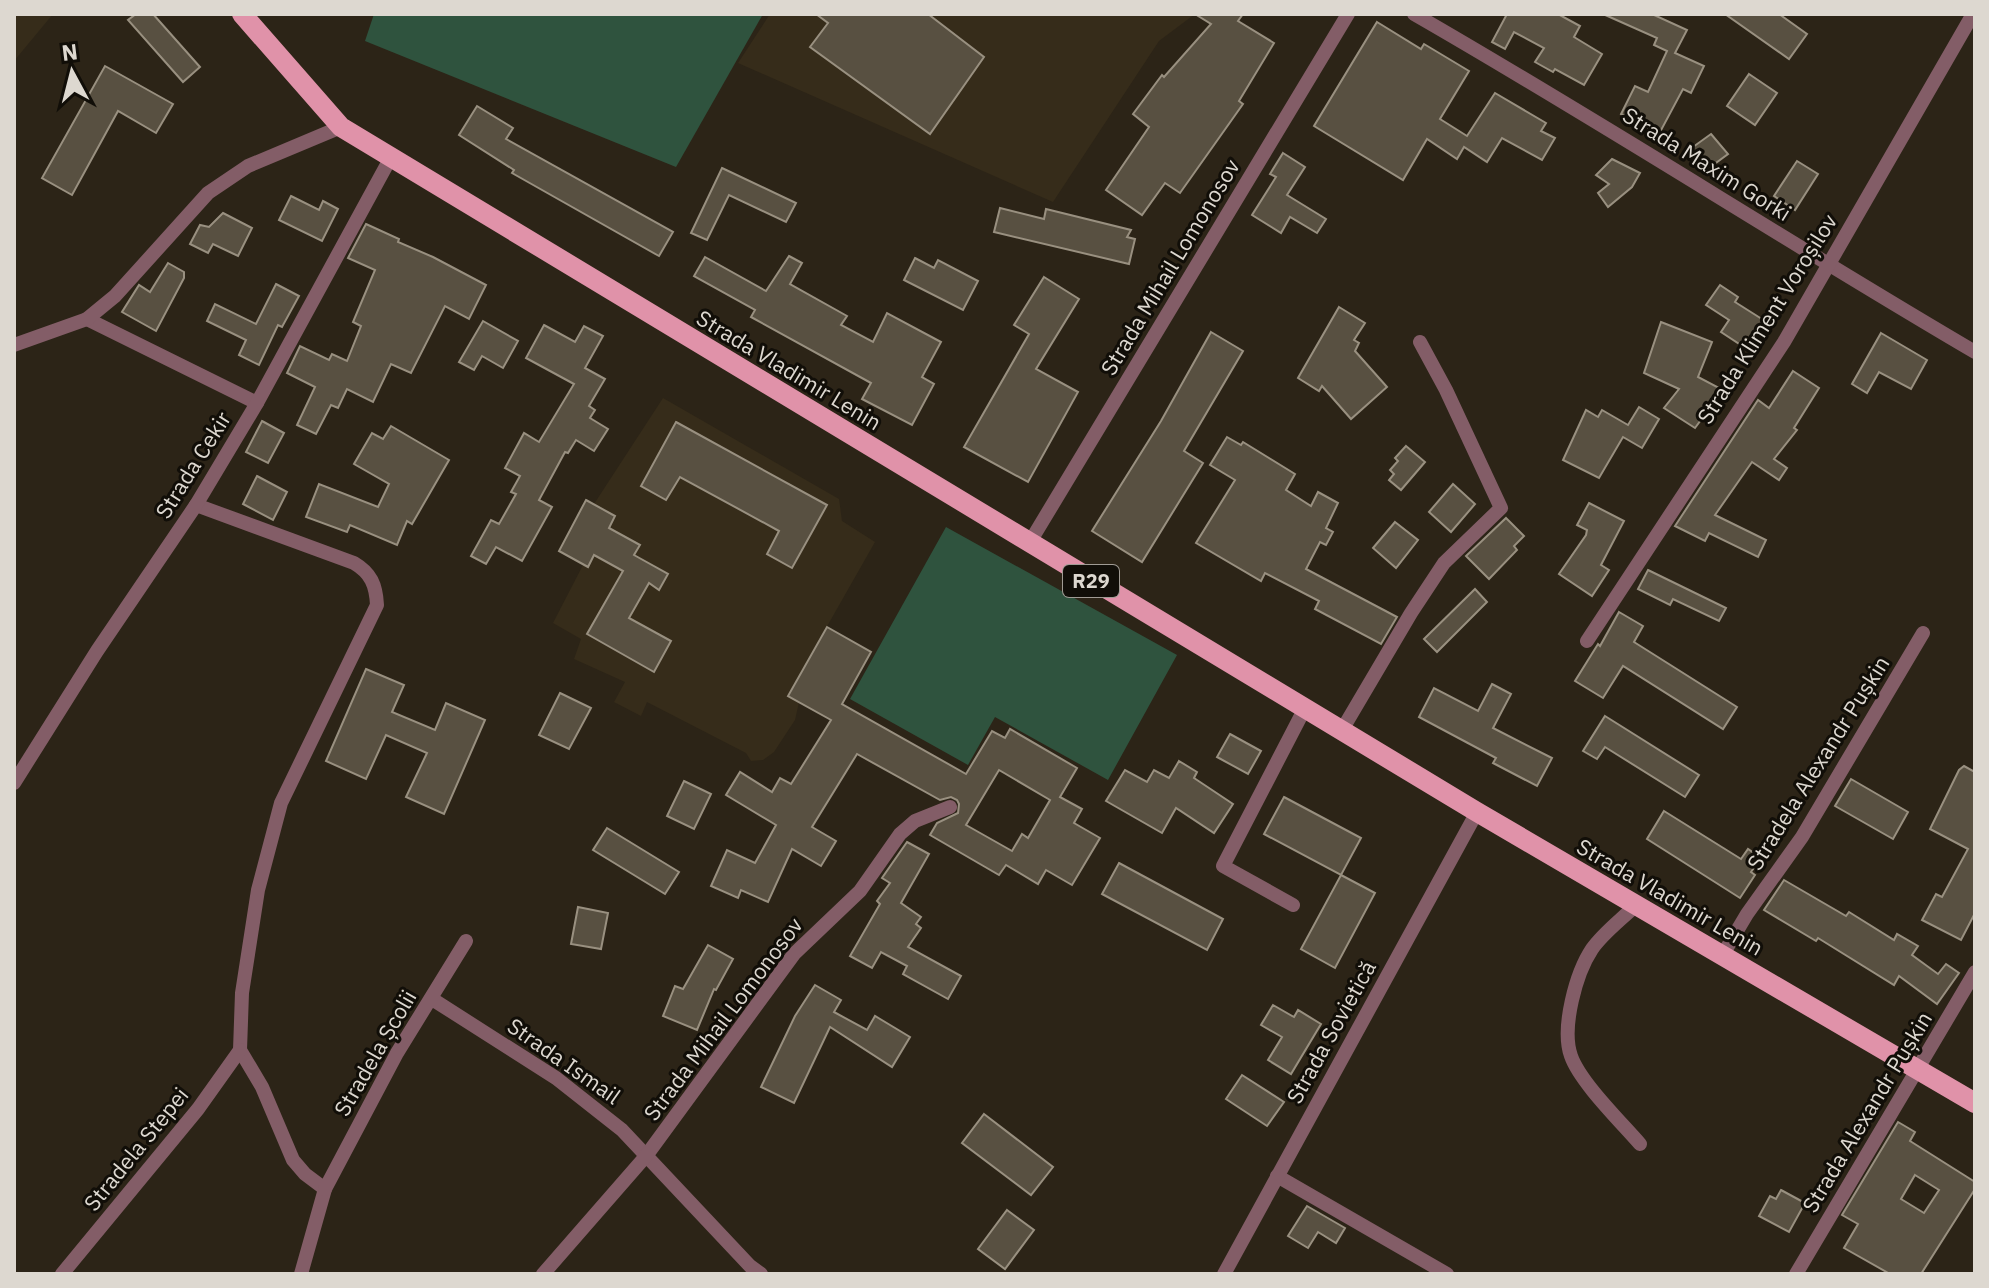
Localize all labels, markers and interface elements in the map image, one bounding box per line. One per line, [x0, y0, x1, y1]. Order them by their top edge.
north arrow [32, 32, 112, 112]
text: N [60, 36, 79, 67]
street label: Strada Maxim Gorki [1618, 100, 1797, 227]
street label: Strada Mihail Lomonosov [1093, 153, 1246, 380]
street label: Strada Kliment Voroșilov [1690, 208, 1843, 429]
street label: Strada Vladimir Lenin [691, 303, 887, 436]
street label: Strada Cekir [148, 406, 237, 524]
road number: R29 [1063, 565, 1119, 597]
street label: Stradela Alexandr Pușkin [1740, 650, 1895, 875]
street label: Strada Vladimir Lenin [1572, 831, 1769, 962]
street label: Strada Mihail Lomonosov [637, 911, 809, 1126]
street label: Strada Sovietică [1279, 955, 1382, 1108]
street label: Stradela Școlii [327, 984, 422, 1121]
street label: Strada Alexandr Pușkin [1795, 1006, 1938, 1218]
street label: Strada Ismail [502, 1011, 627, 1110]
street label: Stradela Stepei [77, 1081, 194, 1216]

